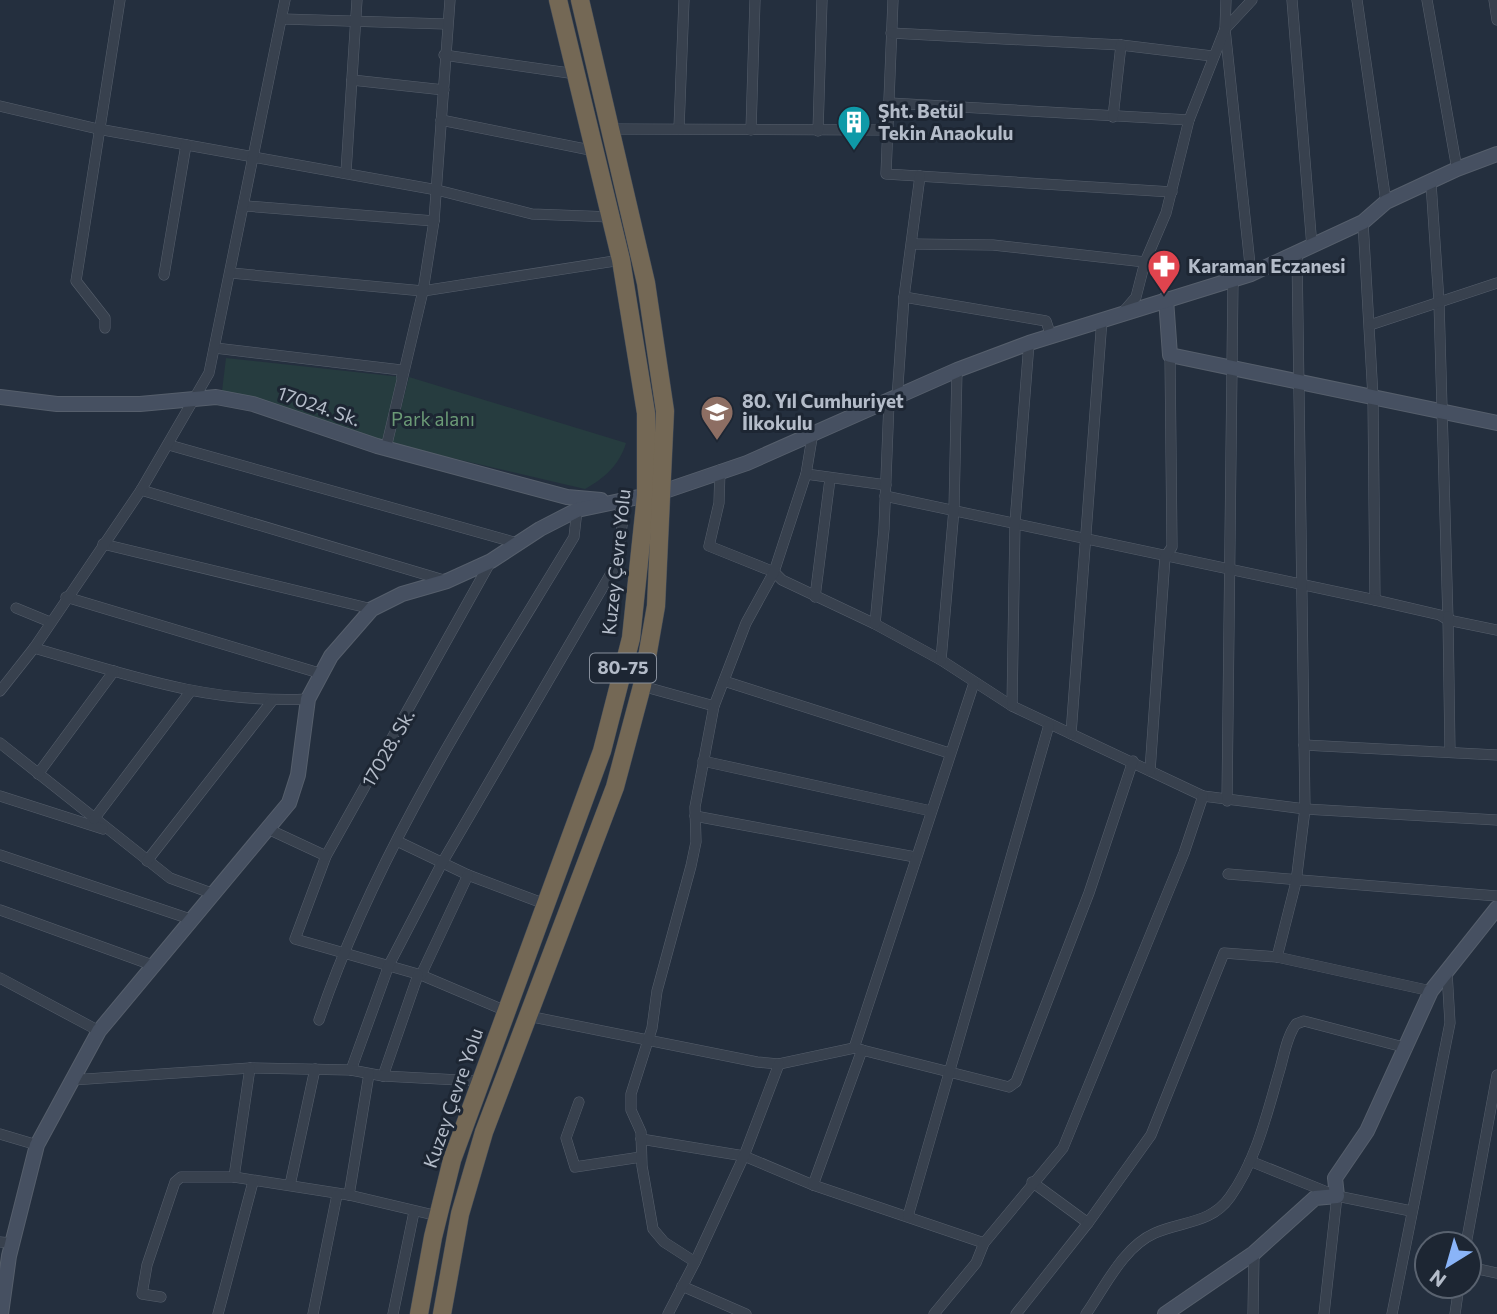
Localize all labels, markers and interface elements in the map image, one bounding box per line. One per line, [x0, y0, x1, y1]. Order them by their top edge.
place label: Şht. Betül Tekin Anaokulu [878, 99, 1013, 144]
building icon: Şht. Betül Tekin Anaokulu [835, 103, 873, 152]
pharmacy icon: Karaman Eczanesi [1145, 247, 1183, 296]
place label: Karaman Eczanesi [1188, 254, 1346, 277]
street label: 17024. Sk. [275, 381, 364, 430]
place label: 80. Yıl Cumhuriyet İlkokulu [742, 389, 904, 434]
school or university icon: 80. Yıl Cumhuriyet İlkokulu [698, 393, 736, 442]
park label: Park alanı [391, 407, 475, 430]
street label: Kuzey Çevre Yolu [596, 488, 635, 636]
road number: 80-75 [590, 654, 656, 682]
street label: 17028. Sk. [356, 705, 419, 791]
street label: Kuzey Çevre Yolu [418, 1025, 487, 1171]
north arrow [1413, 1230, 1483, 1300]
text: N [1425, 1265, 1450, 1292]

